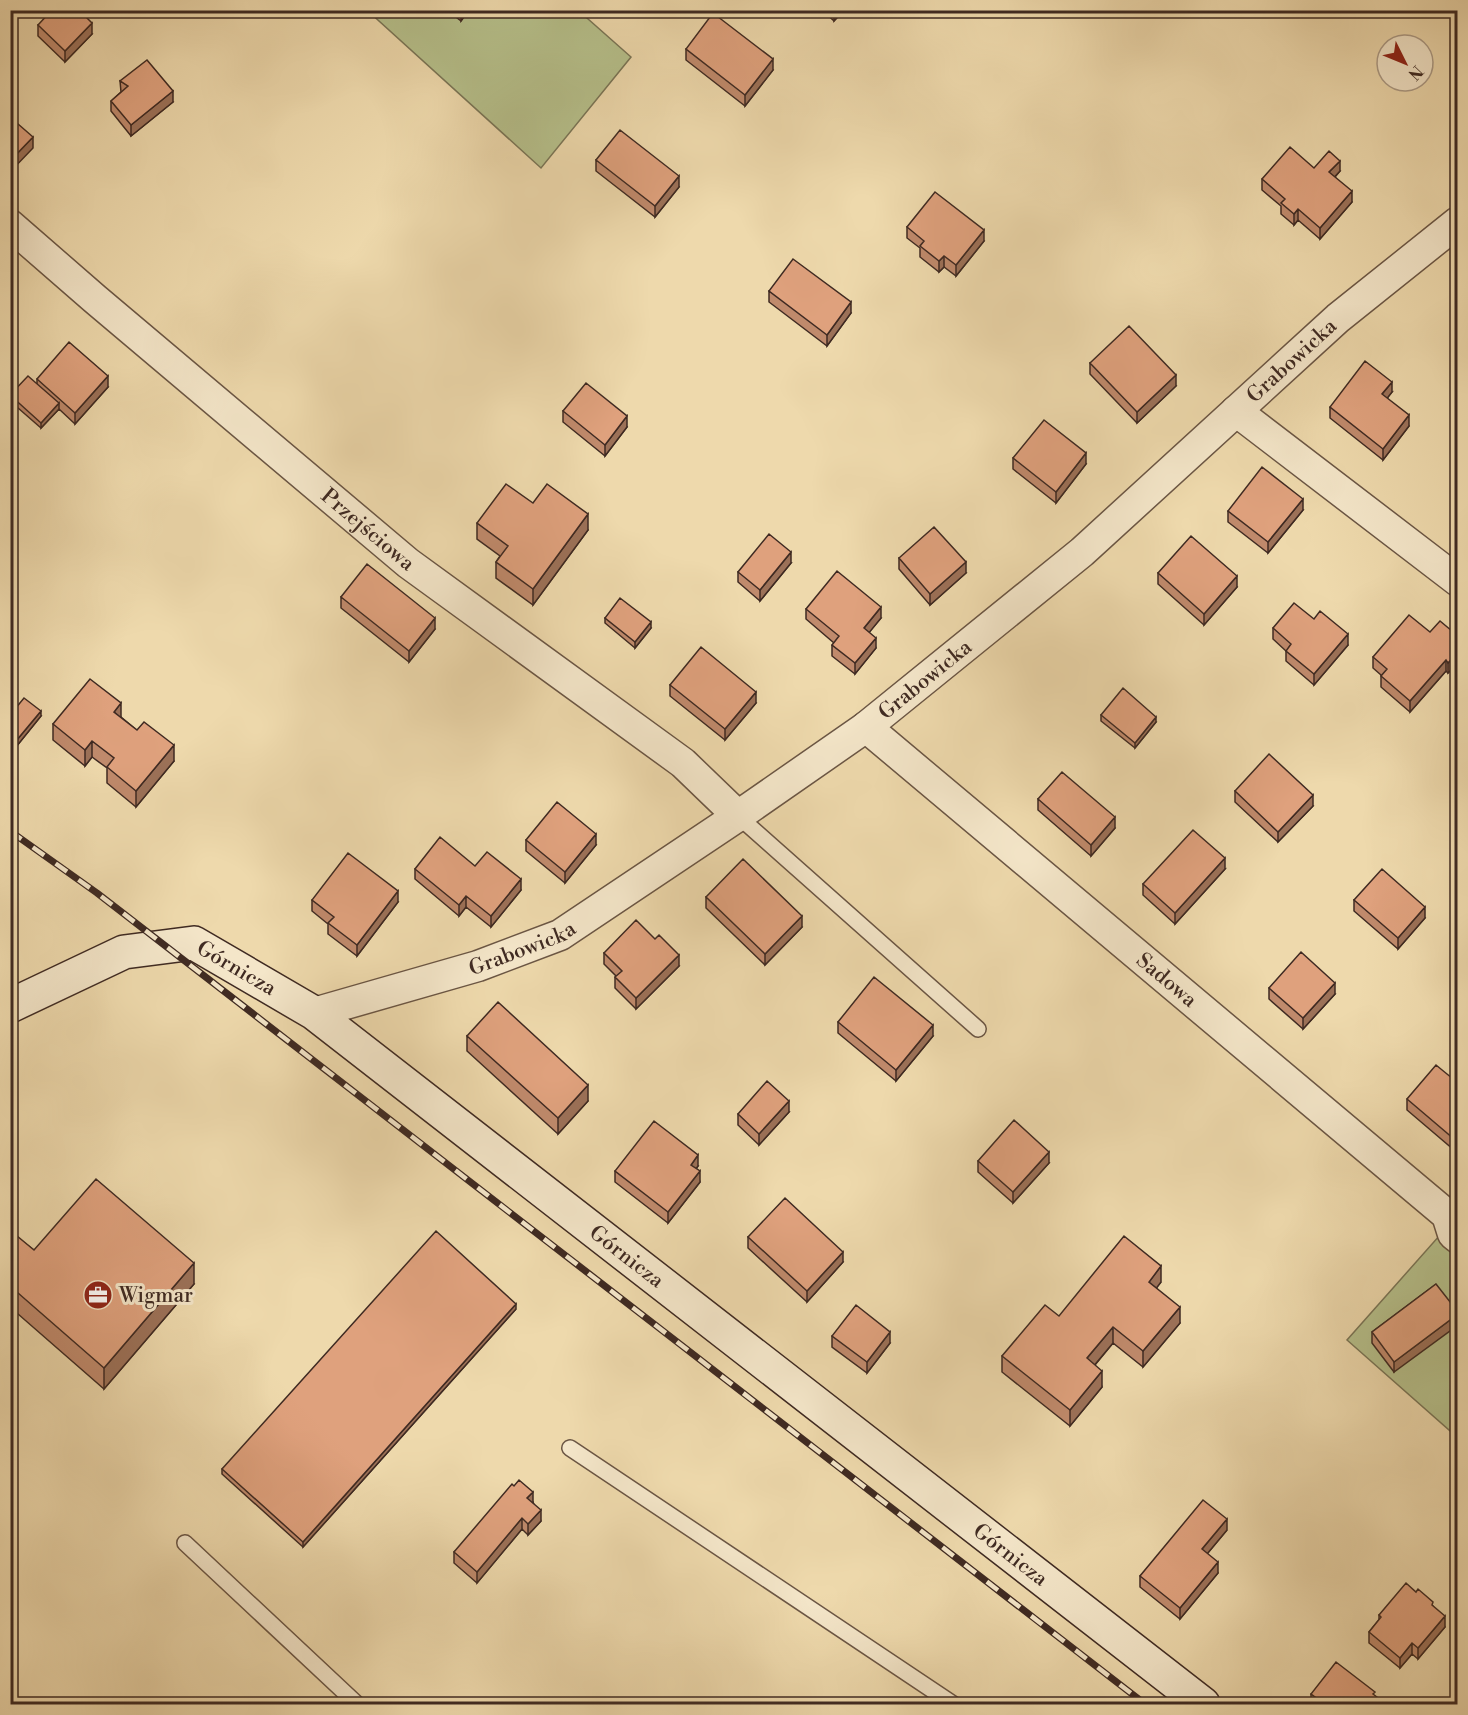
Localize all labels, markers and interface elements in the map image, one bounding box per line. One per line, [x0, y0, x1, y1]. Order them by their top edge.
north arrow [1375, 33, 1435, 93]
text: N [1403, 61, 1427, 84]
street label: Grabowicka [1242, 313, 1343, 409]
street label: Przejściowa [315, 483, 420, 577]
street label: Grabowicka [873, 634, 978, 726]
street label: Grabowicka [466, 916, 581, 982]
street label: Górnicza [192, 935, 281, 1002]
street label: Sadowa [1131, 948, 1202, 1014]
street label: Górnicza [584, 1220, 669, 1294]
office icon: Wigmar [82, 1279, 114, 1311]
place label: Wigmar [118, 1283, 193, 1309]
street label: Górnicza [968, 1518, 1053, 1593]

